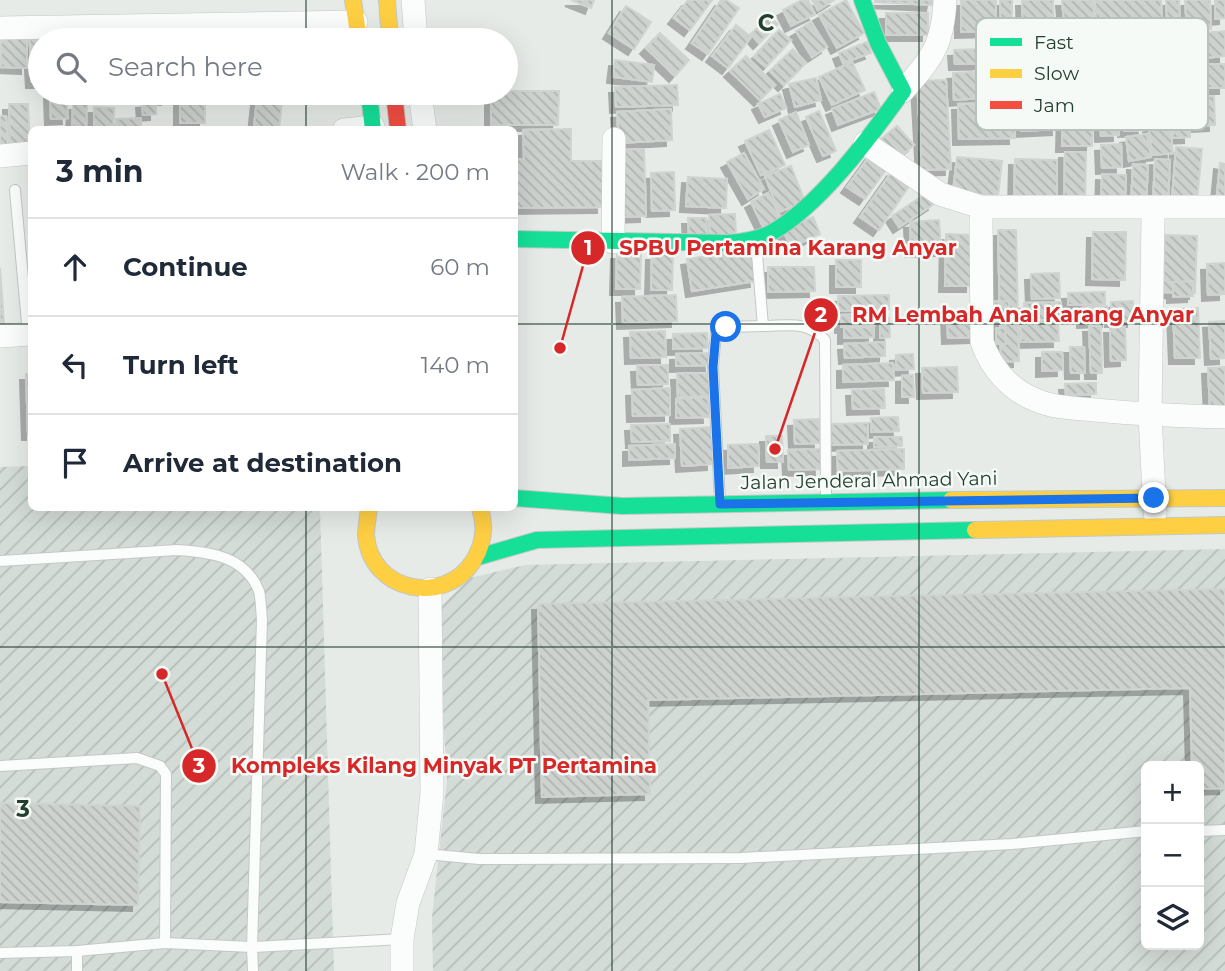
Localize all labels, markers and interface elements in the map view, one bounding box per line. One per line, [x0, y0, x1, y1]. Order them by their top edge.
text: C [758, 9, 775, 37]
legend [976, 18, 1208, 130]
search box [28, 28, 518, 105]
text: Fast [1034, 31, 1074, 54]
icon: search [52, 48, 90, 86]
text: Search here [108, 51, 263, 83]
text: Slow [1034, 62, 1079, 85]
text: Jam [1033, 94, 1075, 117]
text: 3 min [56, 153, 143, 190]
text: Walk · 200 m [340, 158, 490, 186]
callout: SPBU Pertamina Karang Anyar [570, 227, 971, 269]
text: 1 [584, 235, 592, 260]
text: SPBU Pertamina Karang Anyar [619, 235, 957, 260]
icon: ahead [56, 248, 94, 286]
text: Continue [123, 251, 248, 283]
text: 60 m [430, 253, 490, 281]
callout: RM Lembah Anai Karang Anyar [803, 294, 1208, 336]
text: 2 [815, 302, 827, 327]
text: RM Lembah Anai Karang Anyar [852, 302, 1194, 327]
route start [710, 311, 741, 342]
icon: left [56, 346, 94, 384]
text: Turn left [123, 349, 239, 381]
text: 140 m [421, 351, 490, 379]
icon: arrive [56, 444, 94, 482]
text: Arrive at destination [123, 447, 402, 479]
street label: Jalan Jenderal Ahmad Yani [739, 467, 998, 494]
route end [1138, 482, 1169, 513]
callout: Kompleks Kilang Minyak PT Pertamina [182, 745, 671, 787]
text: 3 [192, 753, 205, 778]
text: Kompleks Kilang Minyak PT Pertamina [231, 753, 657, 778]
map controls [1141, 761, 1204, 950]
button: + [1141, 761, 1204, 824]
text: 3 [15, 795, 30, 823]
button: − [1141, 824, 1204, 887]
button: layers [1141, 887, 1204, 950]

